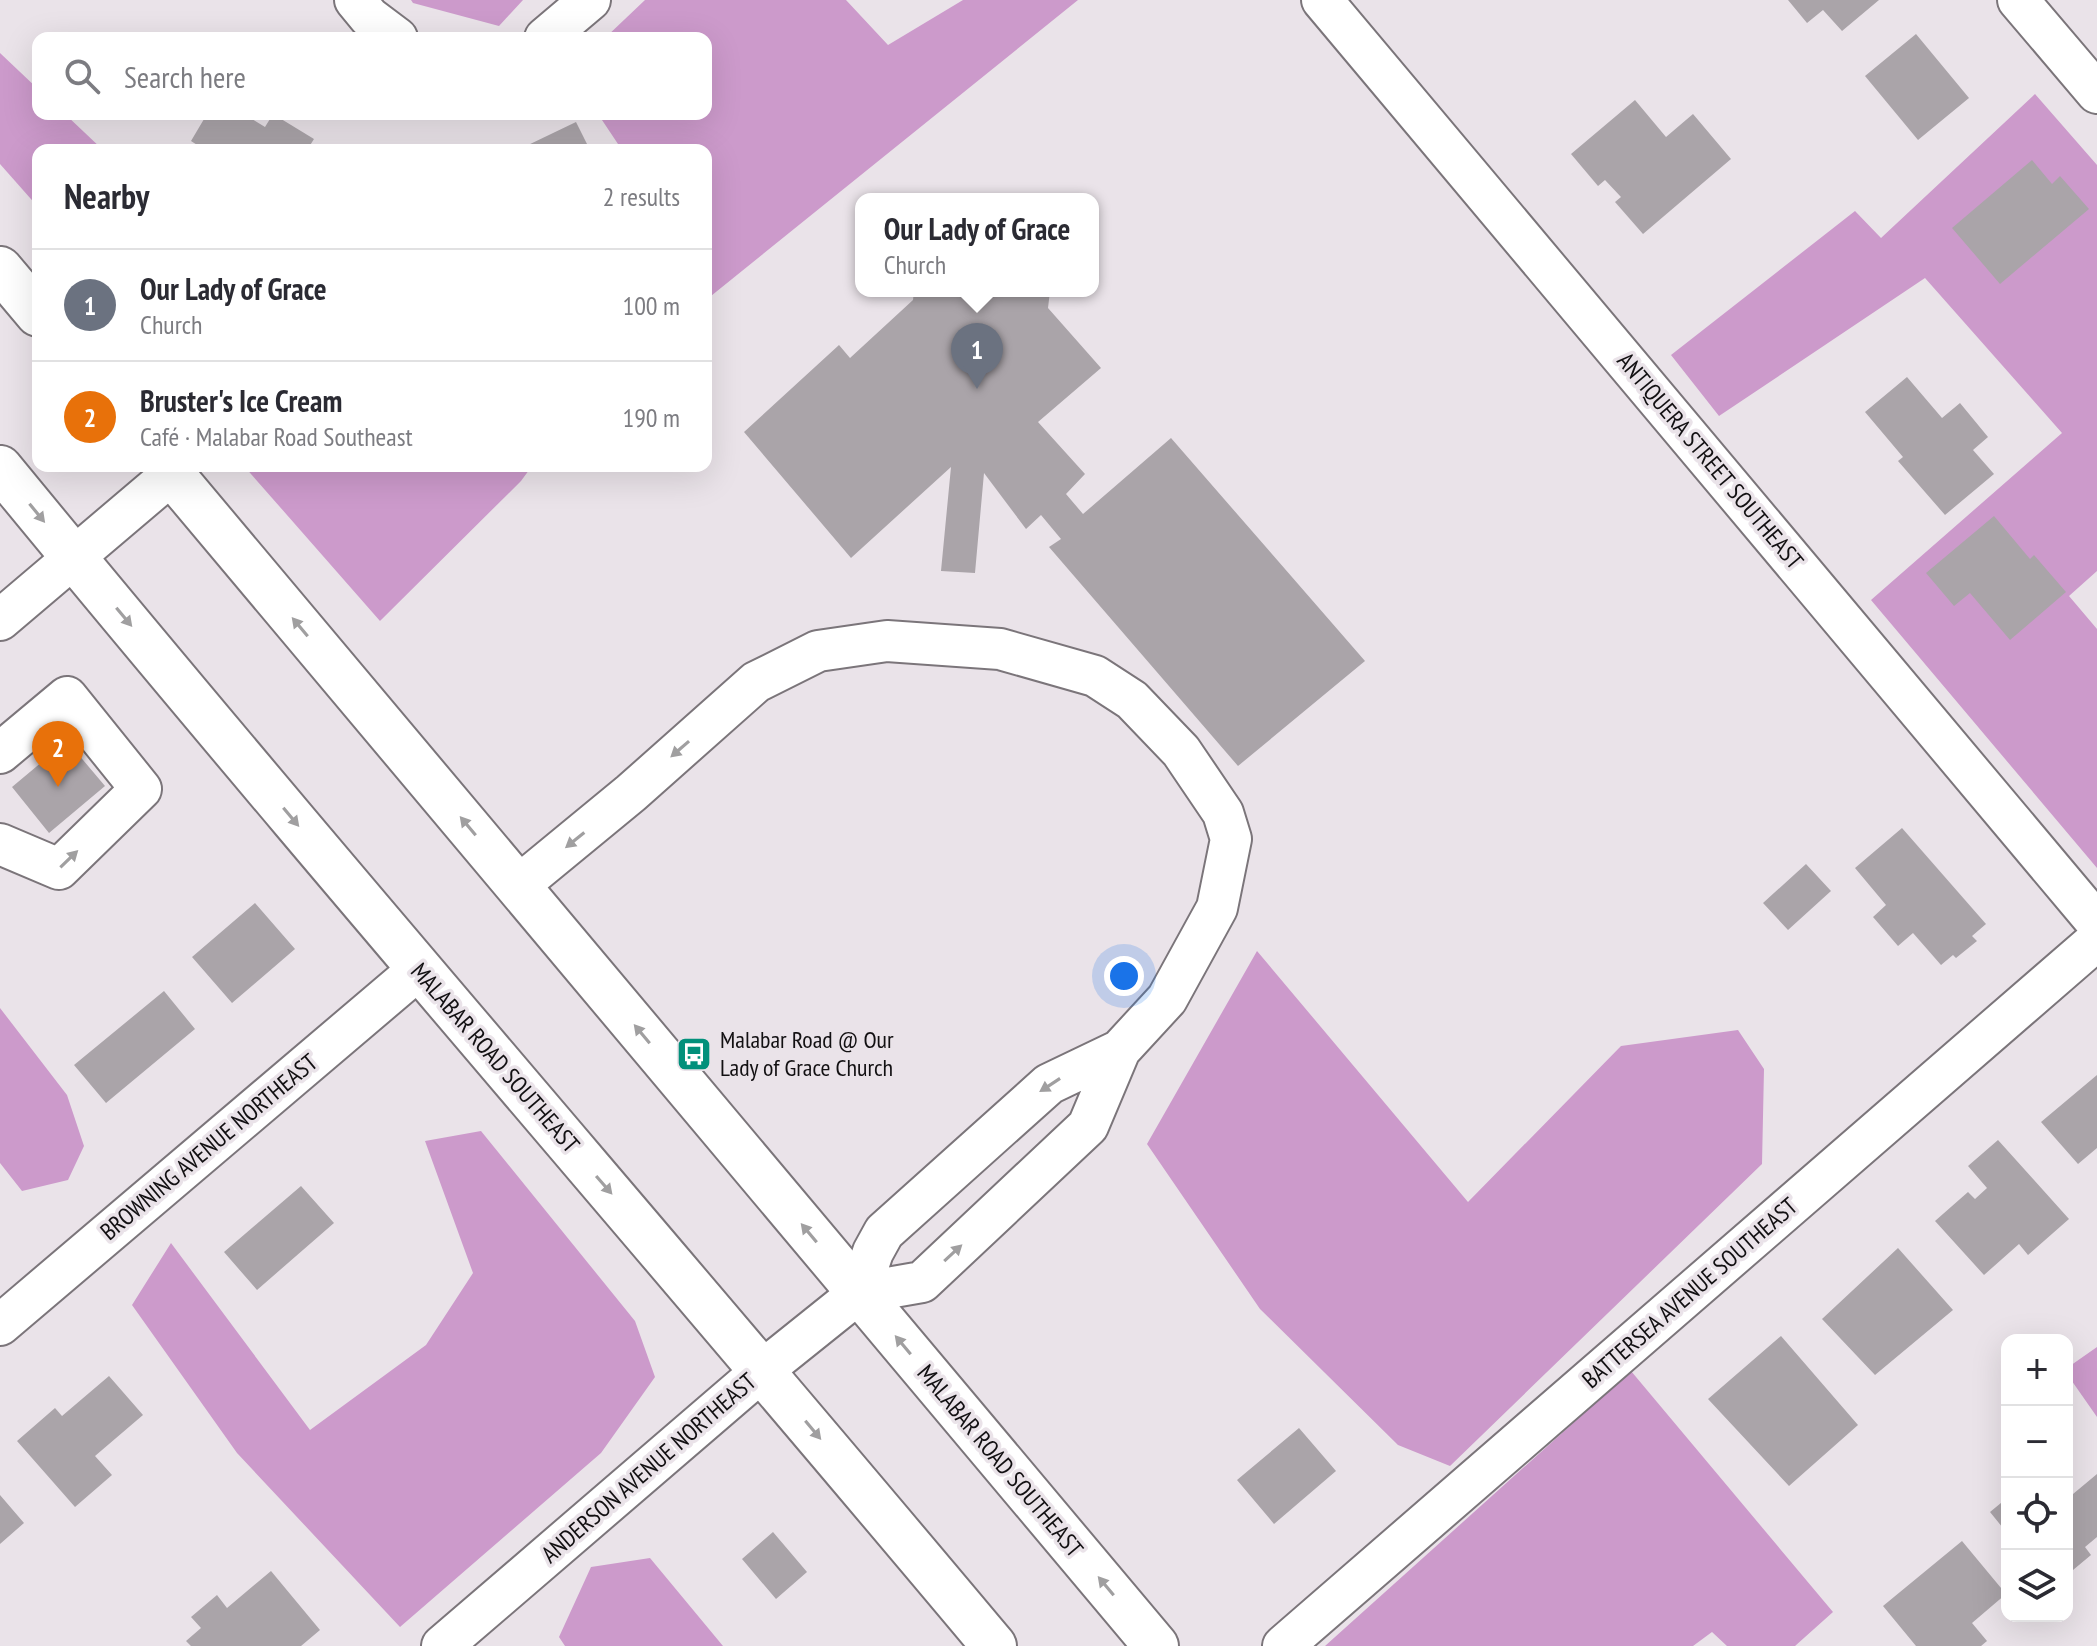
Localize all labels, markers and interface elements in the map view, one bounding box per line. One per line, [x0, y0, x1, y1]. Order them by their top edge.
search box [32, 32, 712, 120]
icon: search [60, 54, 104, 98]
text: Search here [124, 57, 246, 96]
text: Nearby [64, 174, 149, 218]
text: 2 results [603, 180, 680, 213]
popup [855, 193, 1099, 297]
text: Our Lady of Grace [884, 209, 1070, 248]
text: Church [884, 248, 946, 281]
text: Our Lady of Grace [140, 269, 327, 308]
text: 1 [84, 289, 96, 322]
text: 100 m [622, 289, 680, 322]
text: Church [140, 308, 202, 341]
pin: 1 [951, 323, 1003, 389]
street label: ANTIQUERA STREET SOUTHEAST [1611, 346, 1810, 576]
text: Bruster's Ice Cream [140, 381, 342, 420]
text: 2 [84, 401, 96, 434]
text: 190 m [622, 401, 680, 434]
text: Café · Malabar Road Southeast [140, 420, 413, 453]
one-way arrow [28, 502, 45, 522]
one-way arrow [115, 607, 132, 627]
one-way arrow [292, 617, 309, 637]
pin: 2 [32, 721, 84, 787]
one-way arrow [670, 740, 689, 758]
one-way arrow [282, 806, 299, 826]
one-way arrow [460, 816, 477, 836]
one-way arrow [565, 831, 585, 848]
one-way arrow [59, 850, 78, 868]
street label: MALABAR ROAD SOUTHEAST [404, 956, 587, 1159]
your location [1104, 956, 1144, 996]
one-way arrow [634, 1024, 651, 1044]
place label: Malabar Road @ Our Lady of Grace Church [720, 1024, 894, 1083]
bus stop icon: Malabar Road @ Our Lady of Grace Church [675, 1035, 713, 1073]
street label: BROWNING AVENUE NORTHEAST [94, 1046, 324, 1247]
one-way arrow [1040, 1077, 1061, 1092]
one-way arrow [595, 1175, 612, 1195]
street label: BATTERSEA AVENUE SOUTHEAST [1576, 1190, 1804, 1395]
one-way arrow [801, 1224, 818, 1244]
one-way arrow [943, 1245, 962, 1263]
map controls [2001, 1334, 2073, 1622]
button: + [2001, 1334, 2073, 1406]
one-way arrow [895, 1335, 912, 1355]
street label: MALABAR ROAD SOUTHEAST [911, 1358, 1090, 1564]
street label: ANDERSON AVENUE NORTHEAST [535, 1366, 763, 1569]
button: − [2001, 1406, 2073, 1478]
one-way arrow [804, 1419, 821, 1439]
button: locate [2001, 1478, 2073, 1550]
button: layers [2001, 1550, 2073, 1622]
one-way arrow [1098, 1577, 1115, 1597]

